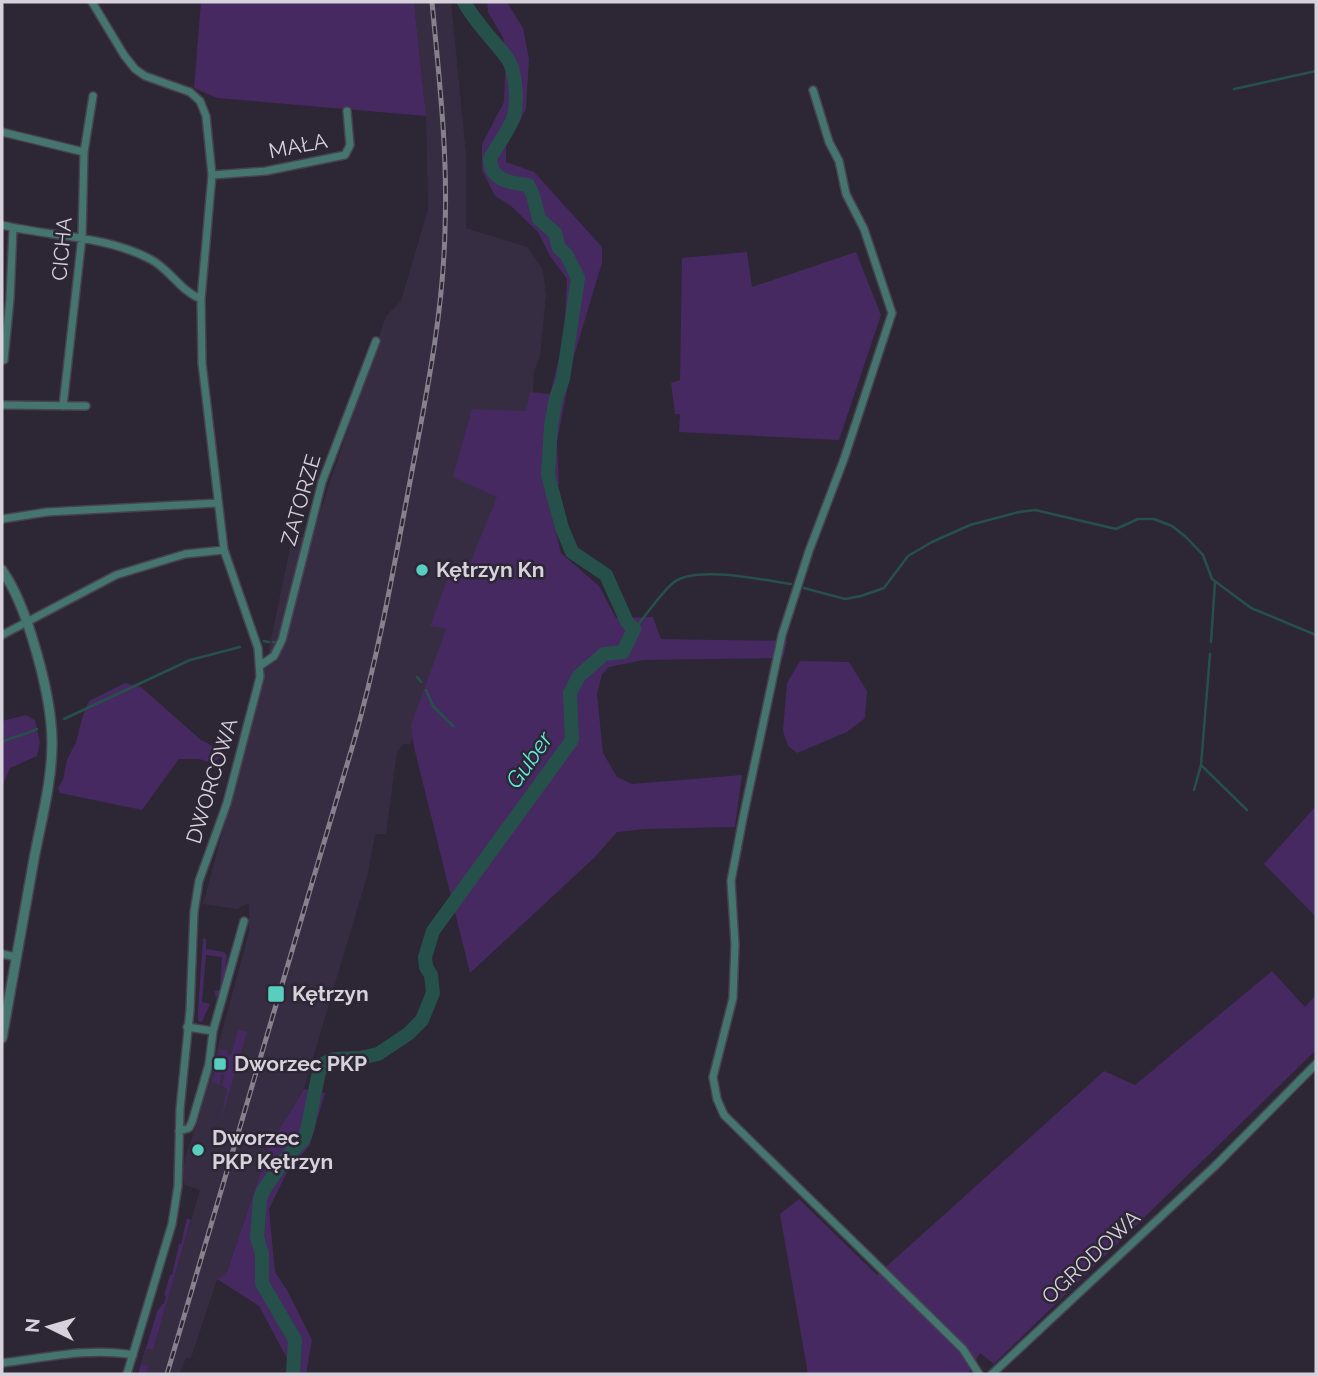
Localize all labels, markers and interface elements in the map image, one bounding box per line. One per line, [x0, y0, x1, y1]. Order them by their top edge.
street label: MAŁA [266, 128, 329, 163]
street label: CICHA [46, 216, 77, 282]
street label: ZATORZE [276, 451, 325, 548]
place label: Kętrzyn Kn [436, 557, 544, 582]
marker: Kętrzyn Kn [414, 562, 430, 578]
street label: DWORCOWA [181, 715, 242, 847]
water label: Guber [500, 725, 558, 793]
place label: Kętrzyn [292, 981, 369, 1006]
marker: Kętrzyn [266, 984, 286, 1004]
place label: Dworzec PKP [234, 1051, 367, 1076]
marker: Dworzec PKP [212, 1056, 228, 1072]
place label: Dworzec PKP Kętrzyn [212, 1125, 333, 1174]
marker: Dworzec PKP Kętrzyn [190, 1142, 206, 1158]
street label: OGRODOWA [1036, 1205, 1145, 1309]
north arrow [14, 1292, 84, 1362]
text: N [20, 1317, 44, 1334]

